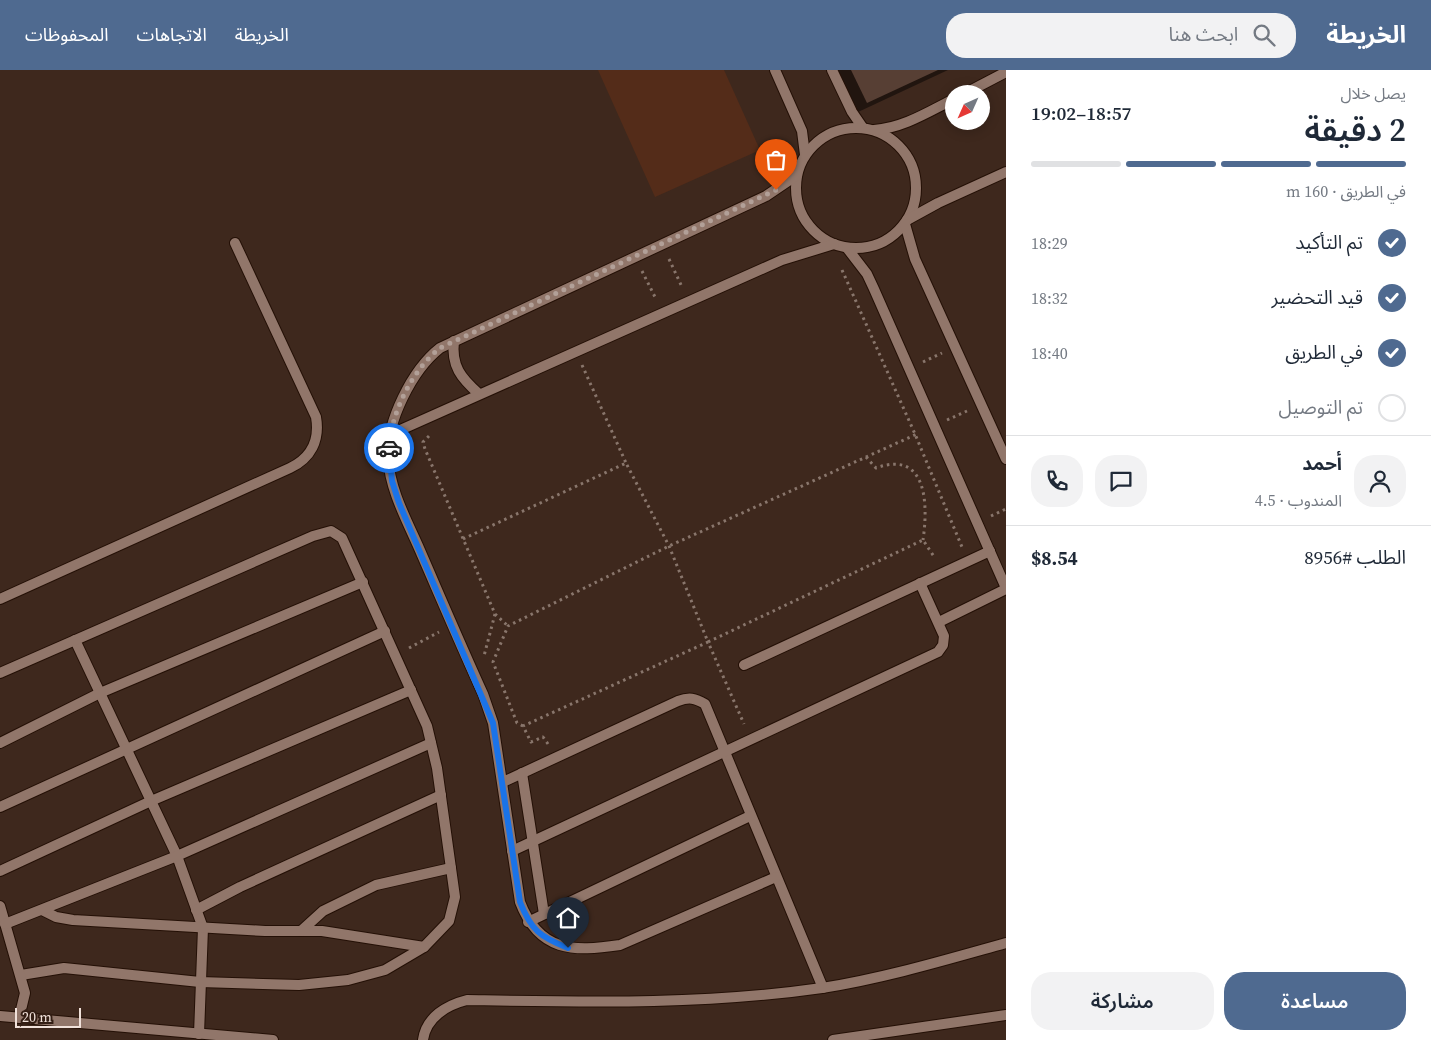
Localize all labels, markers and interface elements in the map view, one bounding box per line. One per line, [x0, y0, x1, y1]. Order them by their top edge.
search box [946, 13, 1296, 58]
text: الخريطة [1326, 18, 1406, 51]
text: ابحث هنا [1168, 21, 1238, 47]
icon: search [1250, 21, 1278, 49]
text: المحفوظات [25, 22, 109, 47]
text: الاتجاهات [137, 22, 207, 47]
text: الخريطة [235, 22, 289, 47]
text: يصل خلال [1340, 82, 1406, 104]
north arrow [945, 85, 990, 130]
map controls [945, 85, 990, 130]
text: 18:57–19:02 [1031, 100, 1131, 126]
text: 2 دقيقة [1305, 108, 1406, 152]
pin [755, 139, 797, 190]
icon: bag [762, 146, 790, 174]
text: في الطريق · 160 m [1286, 180, 1406, 202]
text: تم التأكيد [1295, 229, 1363, 255]
icon: check [1378, 229, 1406, 257]
text: 18:29 [1031, 232, 1068, 254]
text: قيد التحضير [1272, 284, 1363, 310]
icon: check [1378, 284, 1406, 312]
text: 18:32 [1031, 287, 1068, 309]
text: في الطريق [1285, 339, 1363, 365]
icon: check [1378, 339, 1406, 367]
text: 18:40 [1031, 342, 1068, 364]
text: تم التوصيل [1279, 394, 1363, 420]
courier [364, 423, 414, 473]
icon: car [375, 434, 403, 462]
text: أحمد [1302, 450, 1342, 476]
button: phone [1031, 455, 1083, 507]
button: chat [1095, 455, 1147, 507]
button: person [1354, 455, 1406, 507]
text: المندوب · 4.5 [1255, 489, 1342, 511]
text: الطلب #8956 [1304, 544, 1406, 570]
text: $8.54 [1031, 545, 1078, 571]
pin [547, 897, 589, 948]
icon: home [554, 904, 582, 932]
button: مشاركة [1031, 972, 1214, 1030]
button: مساعدة [1224, 972, 1406, 1030]
scale bar [15, 1005, 81, 1028]
text: 20 m [22, 1007, 52, 1027]

